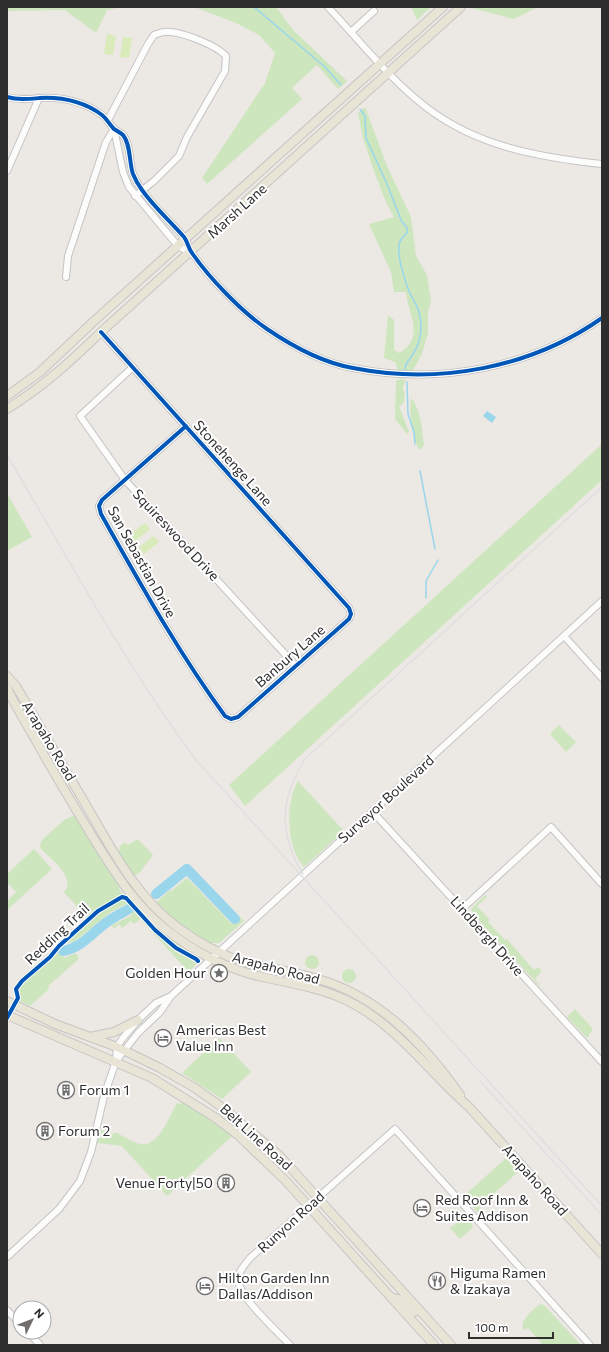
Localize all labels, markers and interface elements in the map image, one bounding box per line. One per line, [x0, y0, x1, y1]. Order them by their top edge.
street label: Marsh Lane [204, 180, 270, 242]
street label: Stonehenge Lane [191, 416, 276, 509]
street label: Squireswood Drive [130, 485, 223, 584]
street label: San Sebastian Drive [105, 503, 180, 621]
street label: Banbury Lane [251, 621, 328, 690]
street label: Arapaho Road [19, 698, 80, 784]
street label: Surveyor Boulevard [334, 751, 437, 846]
street label: Lindbergh Drive [447, 892, 528, 979]
street label: Redding Trail [21, 899, 92, 968]
street label: Arapaho Road [231, 948, 322, 987]
place icon: Golden Hour [209, 963, 229, 983]
place label: Golden Hour [125, 964, 206, 981]
place label: Americas Best Value Inn [176, 1021, 267, 1054]
hotel icon: Americas Best Value Inn [153, 1028, 173, 1048]
building icon: Forum 1 [56, 1080, 76, 1100]
place label: Forum 1 [79, 1081, 129, 1098]
street label: Belt Line Road [217, 1100, 296, 1173]
building icon: Forum 2 [35, 1121, 55, 1141]
place label: Forum 2 [58, 1122, 110, 1139]
street label: Arapaho Road [499, 1141, 572, 1219]
building icon: Venue Forty|50 [216, 1173, 236, 1193]
place label: Venue Forty|50 [116, 1174, 213, 1191]
street label: Runyon Road [254, 1187, 327, 1256]
place label: Red Roof Inn & Suites Addison [435, 1191, 529, 1224]
hotel icon: Red Roof Inn & Suites Addison [412, 1198, 432, 1218]
place label: Higuma Ramen & Izakaya [450, 1264, 546, 1297]
place label: Hilton Garden Inn Dallas/Addison [218, 1269, 329, 1302]
restaurant icon: Higuma Ramen & Izakaya [427, 1271, 447, 1291]
hotel icon: Hilton Garden Inn Dallas/Addison [195, 1276, 215, 1296]
north arrow [12, 1300, 52, 1340]
text: N [32, 1305, 47, 1320]
scale bar [469, 1314, 553, 1340]
text: 100 m [475, 1320, 509, 1334]

